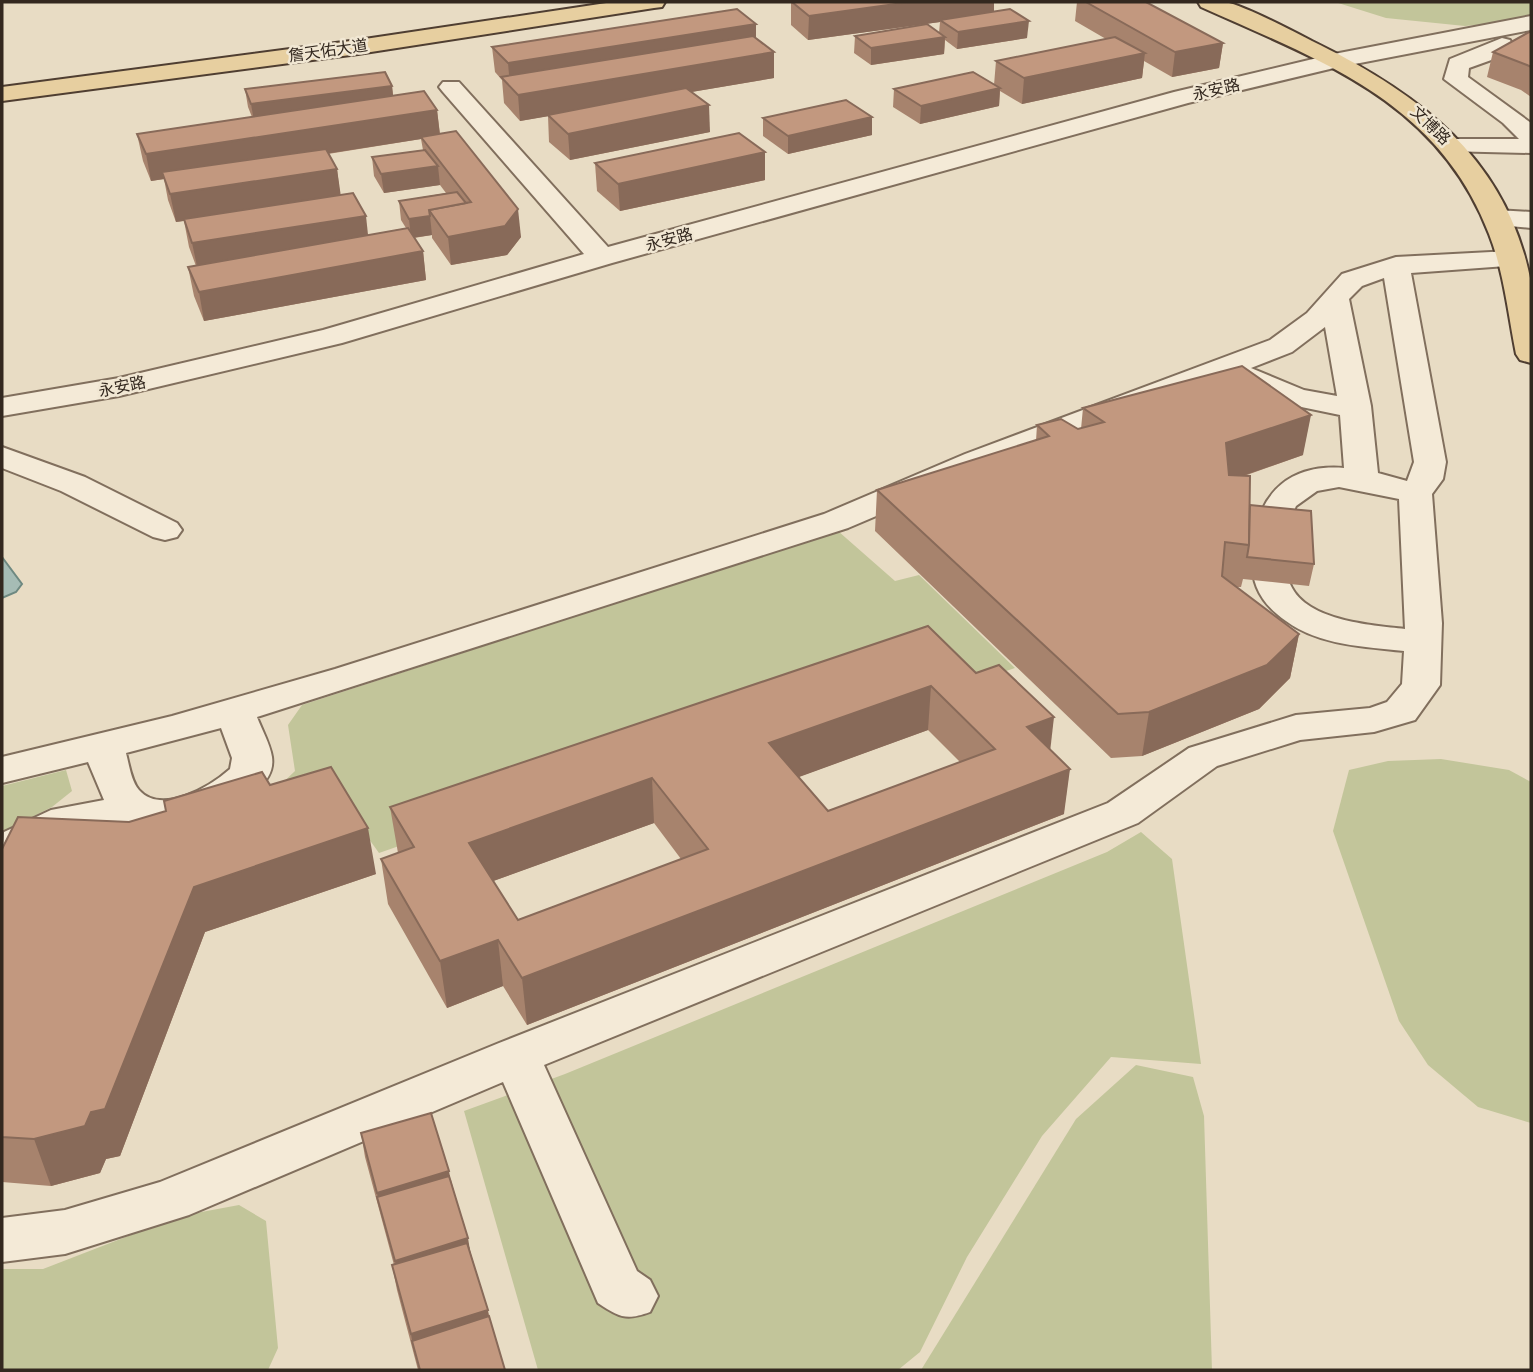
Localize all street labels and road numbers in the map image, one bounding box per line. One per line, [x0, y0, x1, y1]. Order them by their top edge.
street label: 詹天佑大道 [287, 36, 369, 65]
street label: 永安路 [1191, 75, 1242, 104]
street label: 文博路 [1407, 102, 1455, 149]
street label: 永安路 [643, 224, 695, 255]
street label: 永安路 [97, 372, 148, 401]

